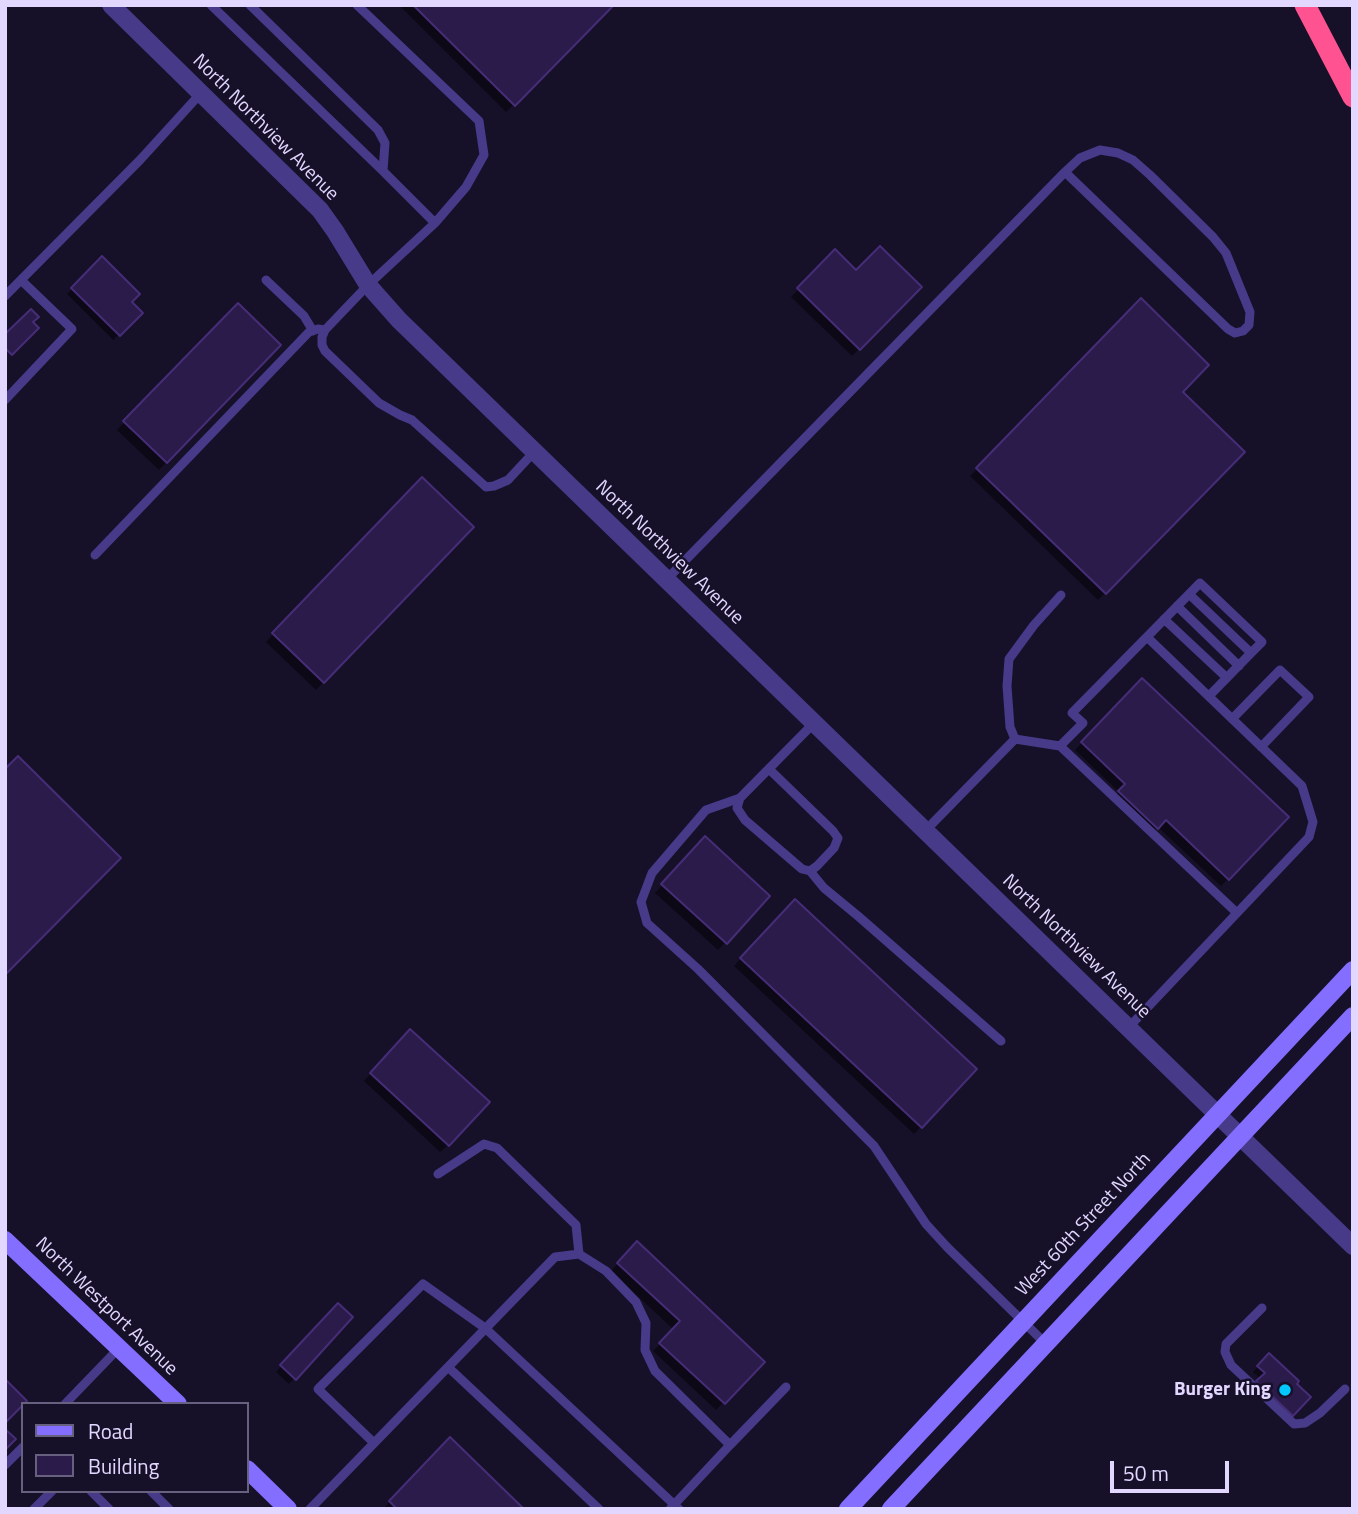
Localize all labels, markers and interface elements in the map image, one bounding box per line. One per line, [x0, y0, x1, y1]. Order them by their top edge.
street label: North Northview Avenue [187, 50, 343, 206]
street label: North Northview Avenue [590, 476, 748, 630]
street label: North Northview Avenue [997, 870, 1155, 1024]
street label: West 60th Street North [1012, 1149, 1156, 1301]
street label: North Westport Avenue [30, 1233, 182, 1381]
place label: Burger King [1174, 1379, 1271, 1401]
marker: Burger King [1277, 1382, 1293, 1398]
legend [21, 1402, 248, 1493]
text: Road [88, 1415, 133, 1447]
scale bar [1113, 1448, 1232, 1492]
text: Building [88, 1450, 159, 1482]
text: 50 m [1123, 1457, 1169, 1489]

